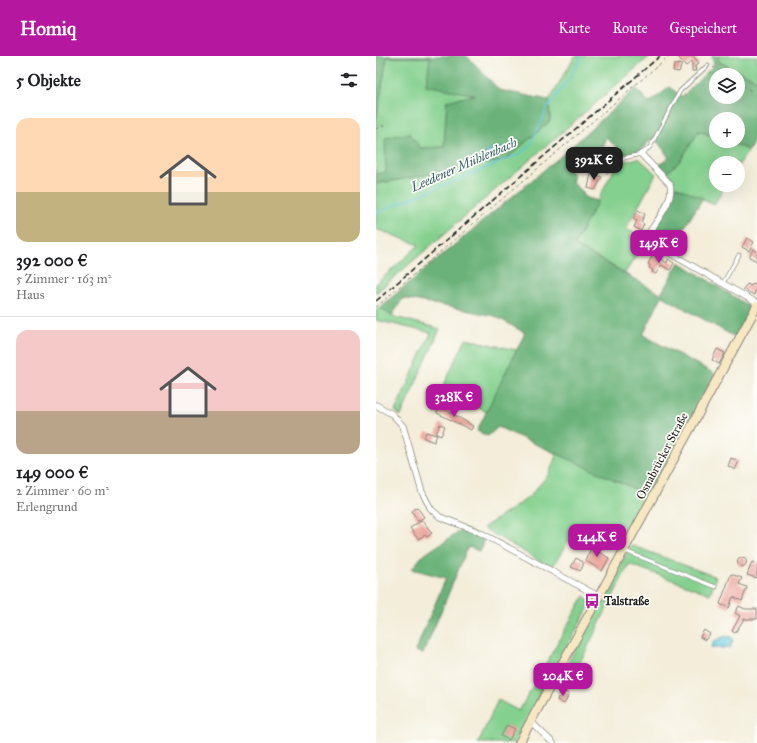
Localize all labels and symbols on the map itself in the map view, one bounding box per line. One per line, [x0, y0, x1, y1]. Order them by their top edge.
water label: Leedener Mühlenbach [408, 134, 520, 196]
pin: 392K € [561, 147, 627, 181]
pin: 149K € [626, 230, 692, 264]
pin: 328K € [421, 384, 487, 418]
street label: Osnabrücker Straße [633, 410, 691, 502]
pin: 144K € [564, 524, 630, 558]
bus stop icon: Talstraße [583, 592, 601, 610]
place label: Talstraße [603, 594, 649, 608]
pin: 204K € [530, 663, 596, 697]

